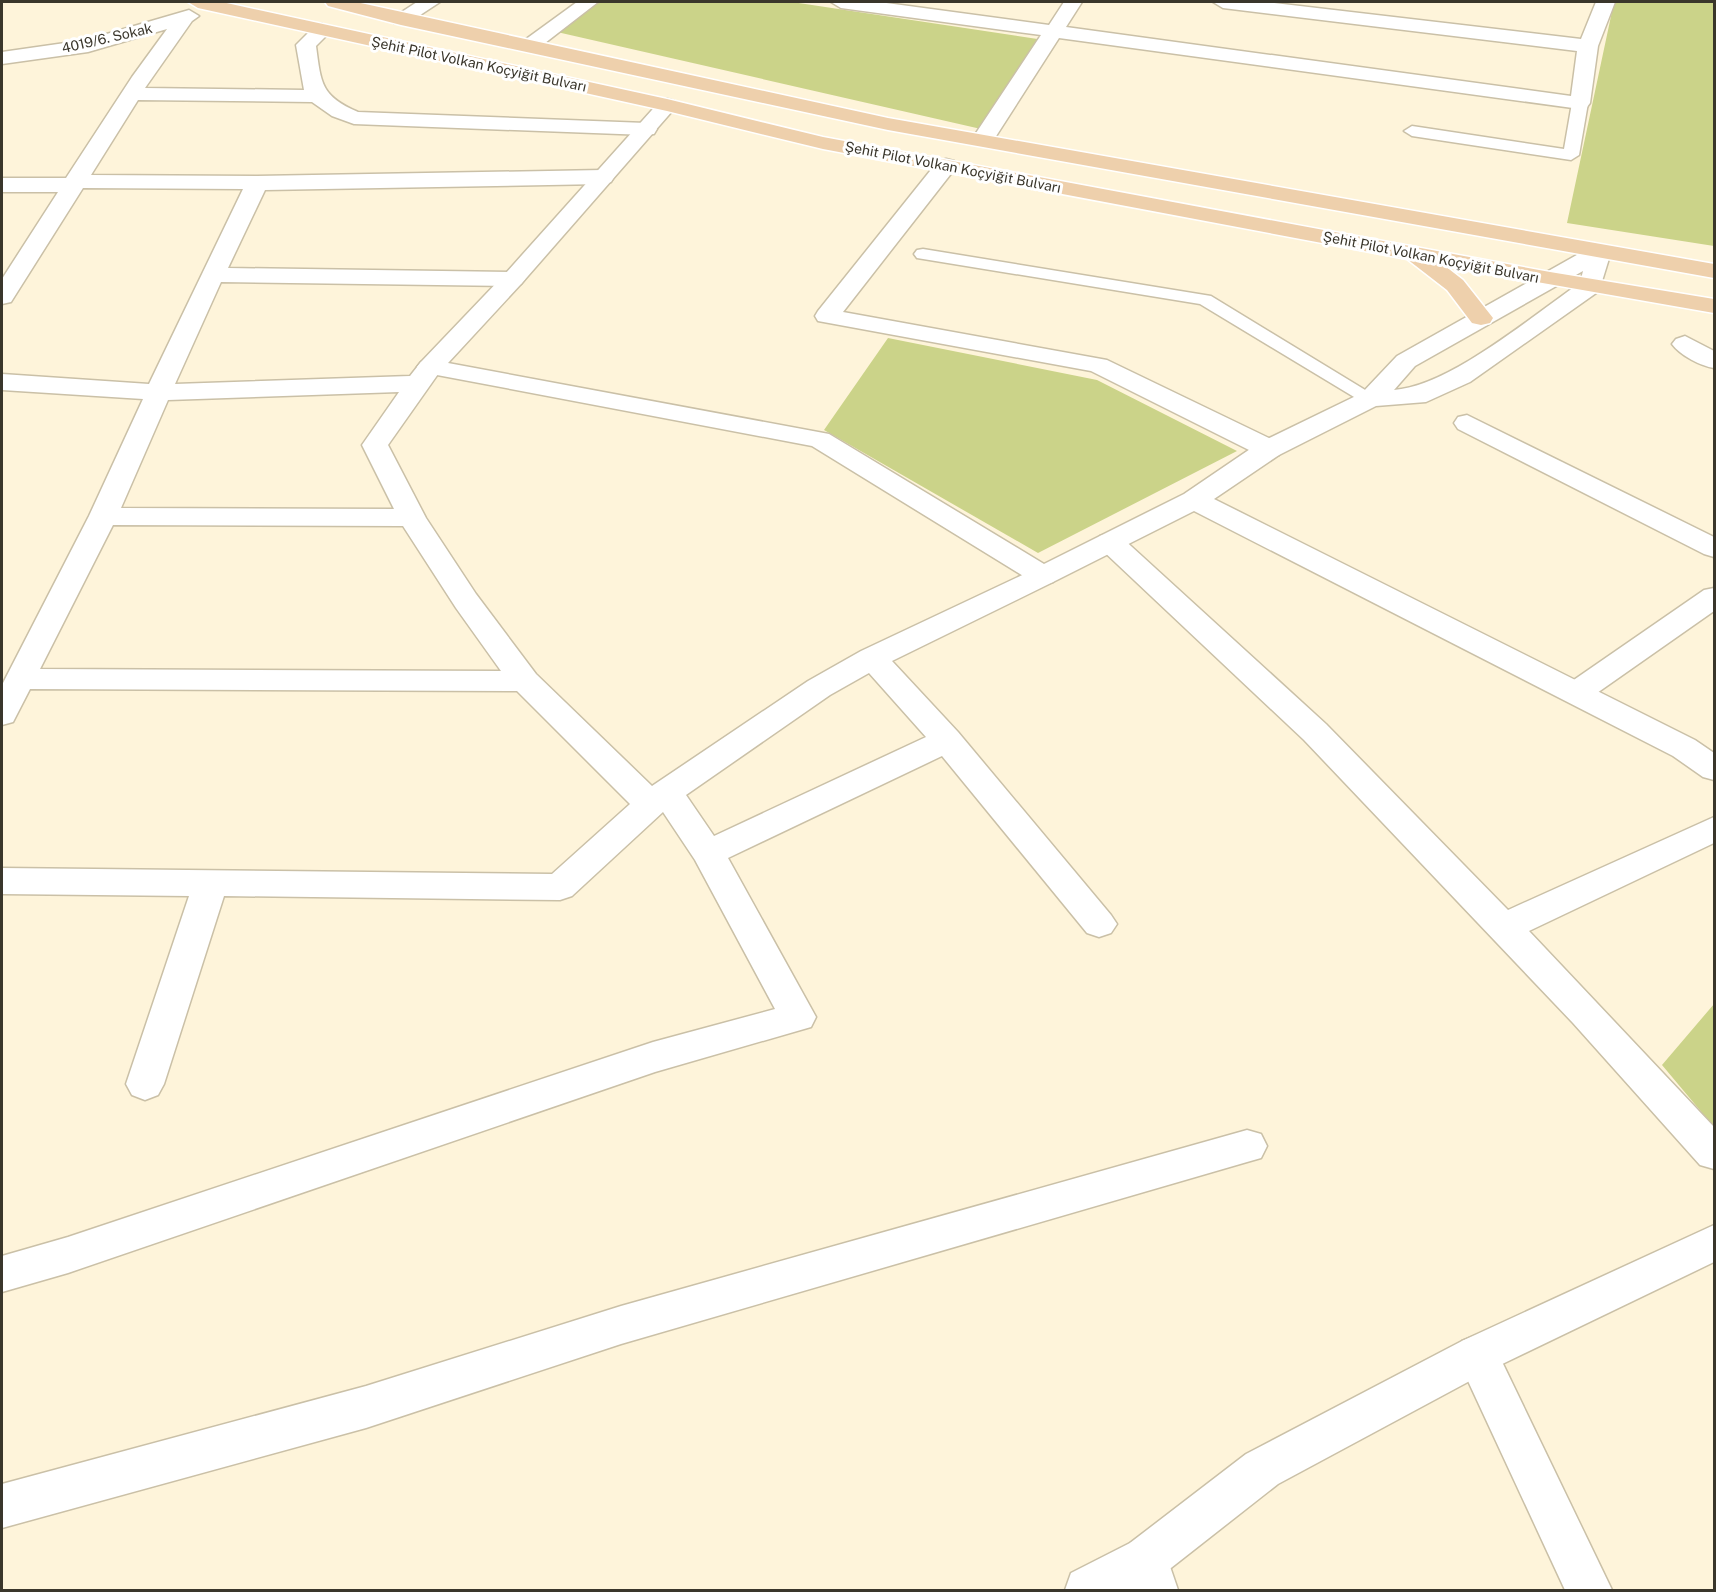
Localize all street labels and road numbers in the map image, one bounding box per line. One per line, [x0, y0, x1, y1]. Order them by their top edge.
street label: 4019/6. Sokak [60, 20, 154, 56]
street label: Şehit Pilot Volkan Koçyiğit Bulvarı [370, 33, 588, 95]
street label: Şehit Pilot Volkan Koçyiğit Bulvarı [844, 138, 1062, 196]
street label: Şehit Pilot Volkan Koçyiğit Bulvarı [1322, 228, 1540, 286]

